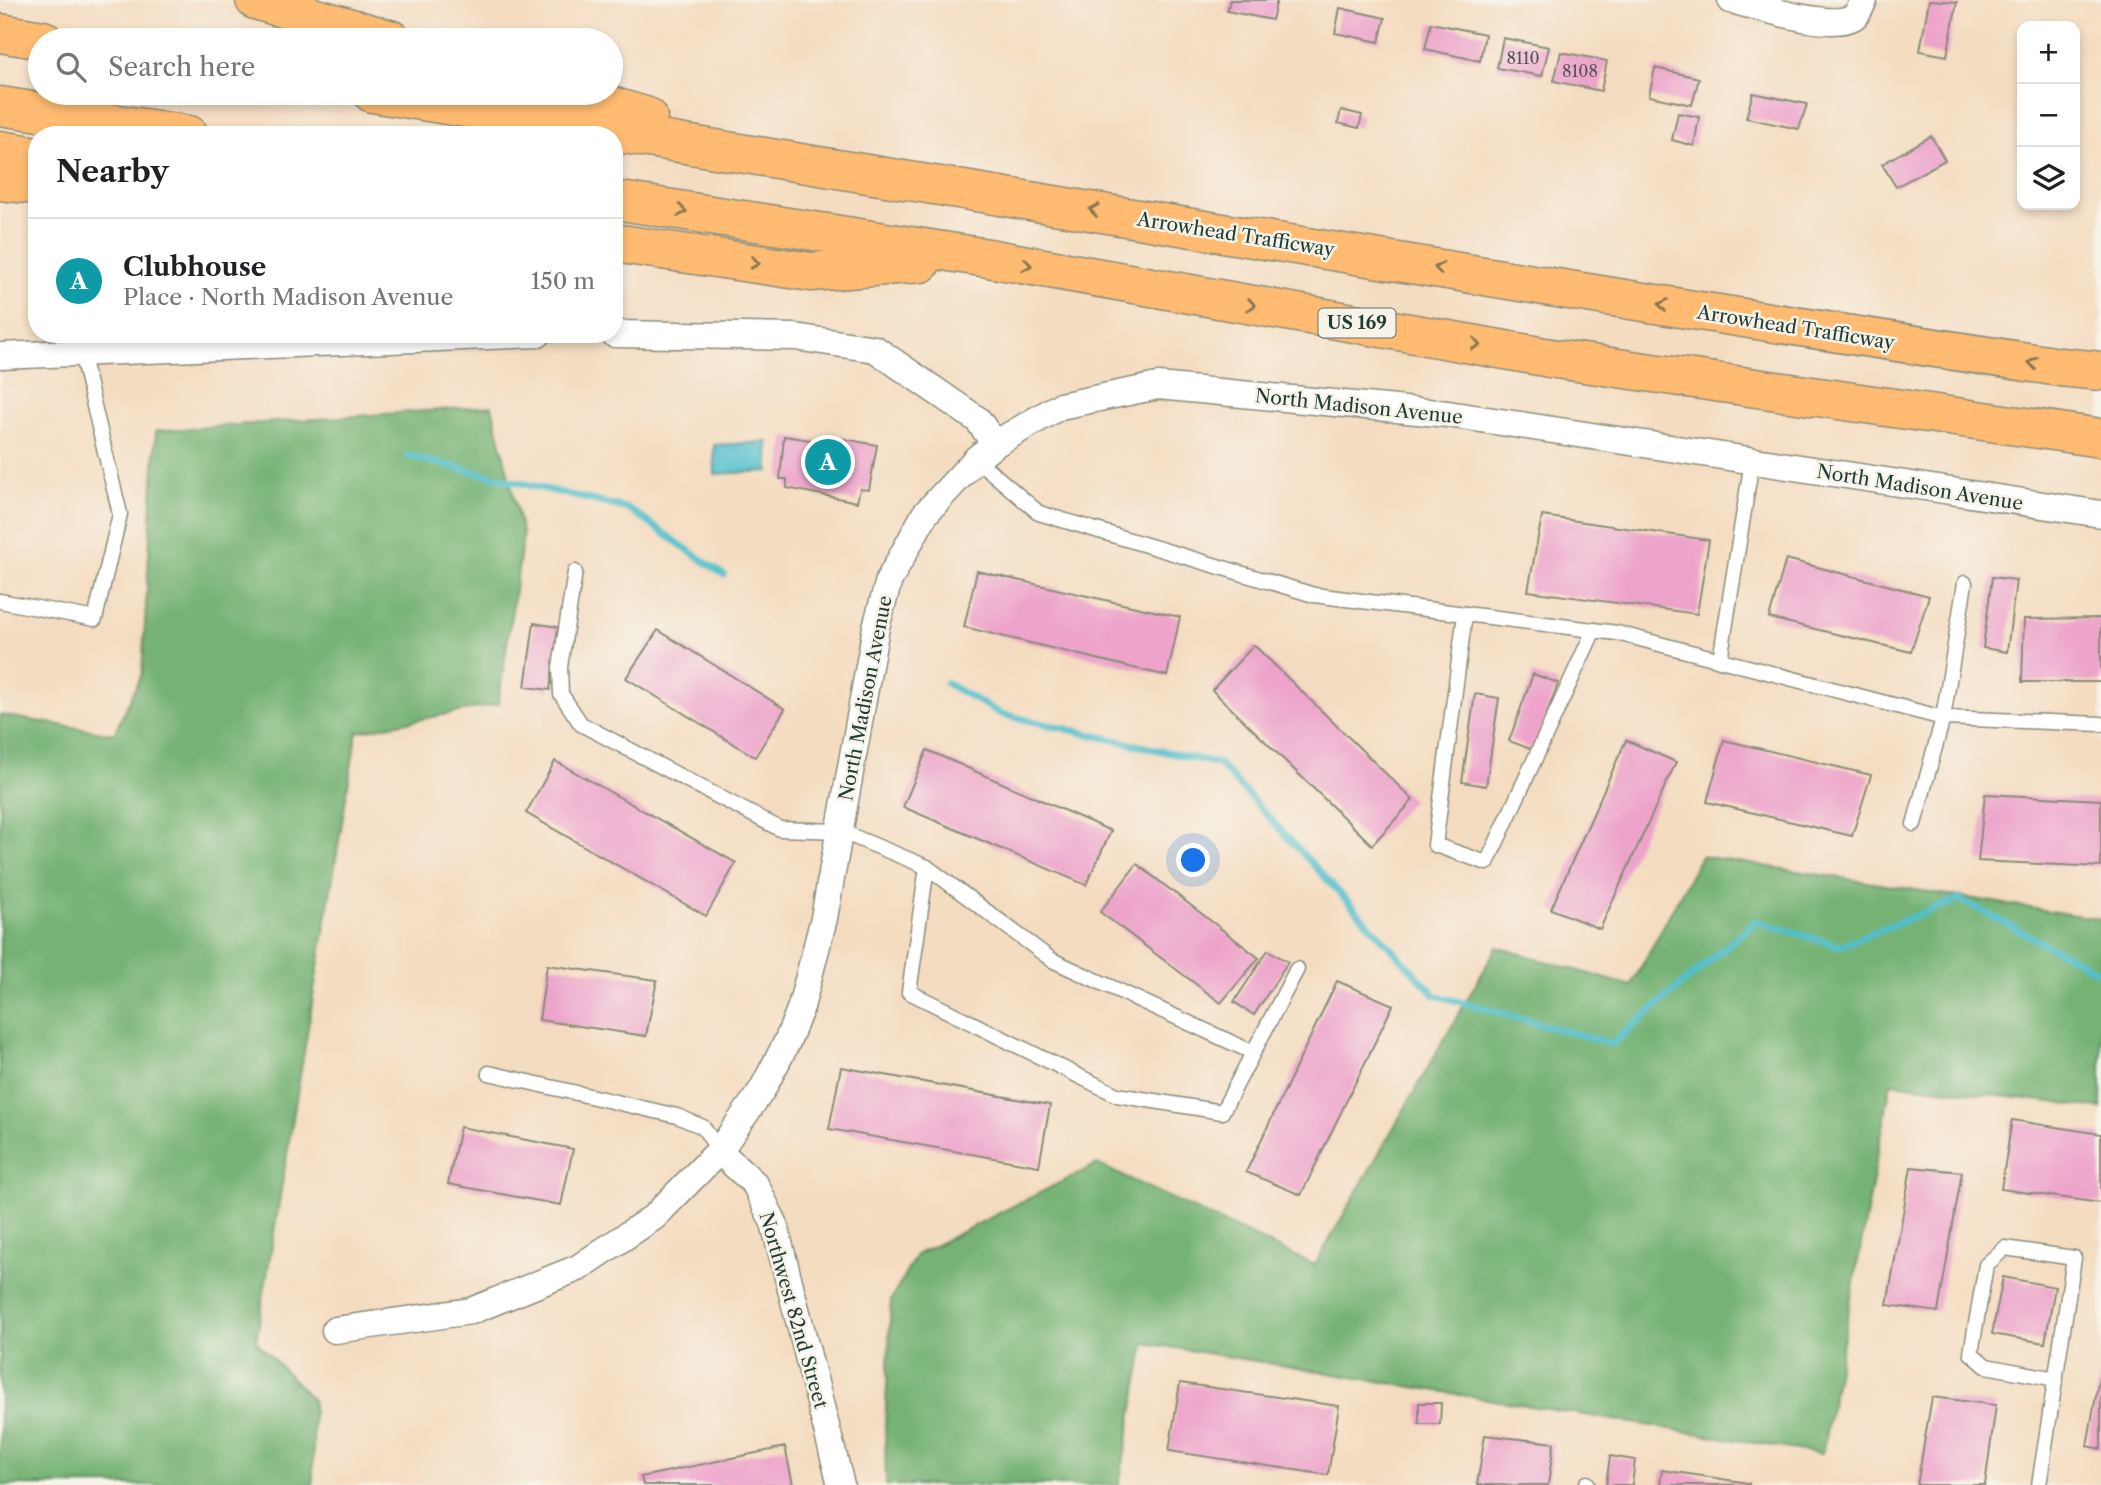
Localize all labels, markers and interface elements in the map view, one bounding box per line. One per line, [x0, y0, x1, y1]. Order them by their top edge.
map controls [2017, 21, 2080, 210]
button: + [2017, 21, 2080, 84]
search box [28, 28, 623, 105]
icon: search [52, 48, 90, 86]
house number: 8110 [1506, 48, 1540, 68]
text: Search here [108, 51, 255, 83]
house number: 8108 [1562, 61, 1598, 81]
button: − [2017, 84, 2080, 147]
button: layers [2017, 147, 2080, 210]
text: Nearby [56, 153, 169, 190]
one-way arrow [676, 203, 688, 218]
one-way arrow [1088, 203, 1100, 218]
street label: Arrowhead Trafficway [1135, 207, 1337, 262]
text: Clubhouse [123, 251, 266, 283]
one-way arrow [749, 256, 760, 271]
one-way arrow [1022, 257, 1033, 272]
one-way arrow [1433, 261, 1445, 276]
text: A [70, 267, 88, 295]
text: 150 m [531, 267, 595, 295]
text: Place · North Madison Avenue [123, 283, 453, 311]
one-way arrow [1245, 296, 1257, 311]
one-way arrow [1657, 298, 1669, 313]
street label: Arrowhead Trafficway [1695, 300, 1897, 355]
road number: US 169 [1318, 309, 1396, 338]
one-way arrow [1470, 336, 1481, 351]
one-way arrow [2027, 356, 2039, 371]
street label: North Madison Avenue [1254, 384, 1464, 429]
pin: A [805, 436, 851, 488]
street label: North Madison Avenue [1815, 460, 2025, 515]
street label: North Madison Avenue [834, 594, 897, 803]
your location [1176, 843, 1210, 877]
street label: Northwest 82nd Street [754, 1209, 833, 1411]

